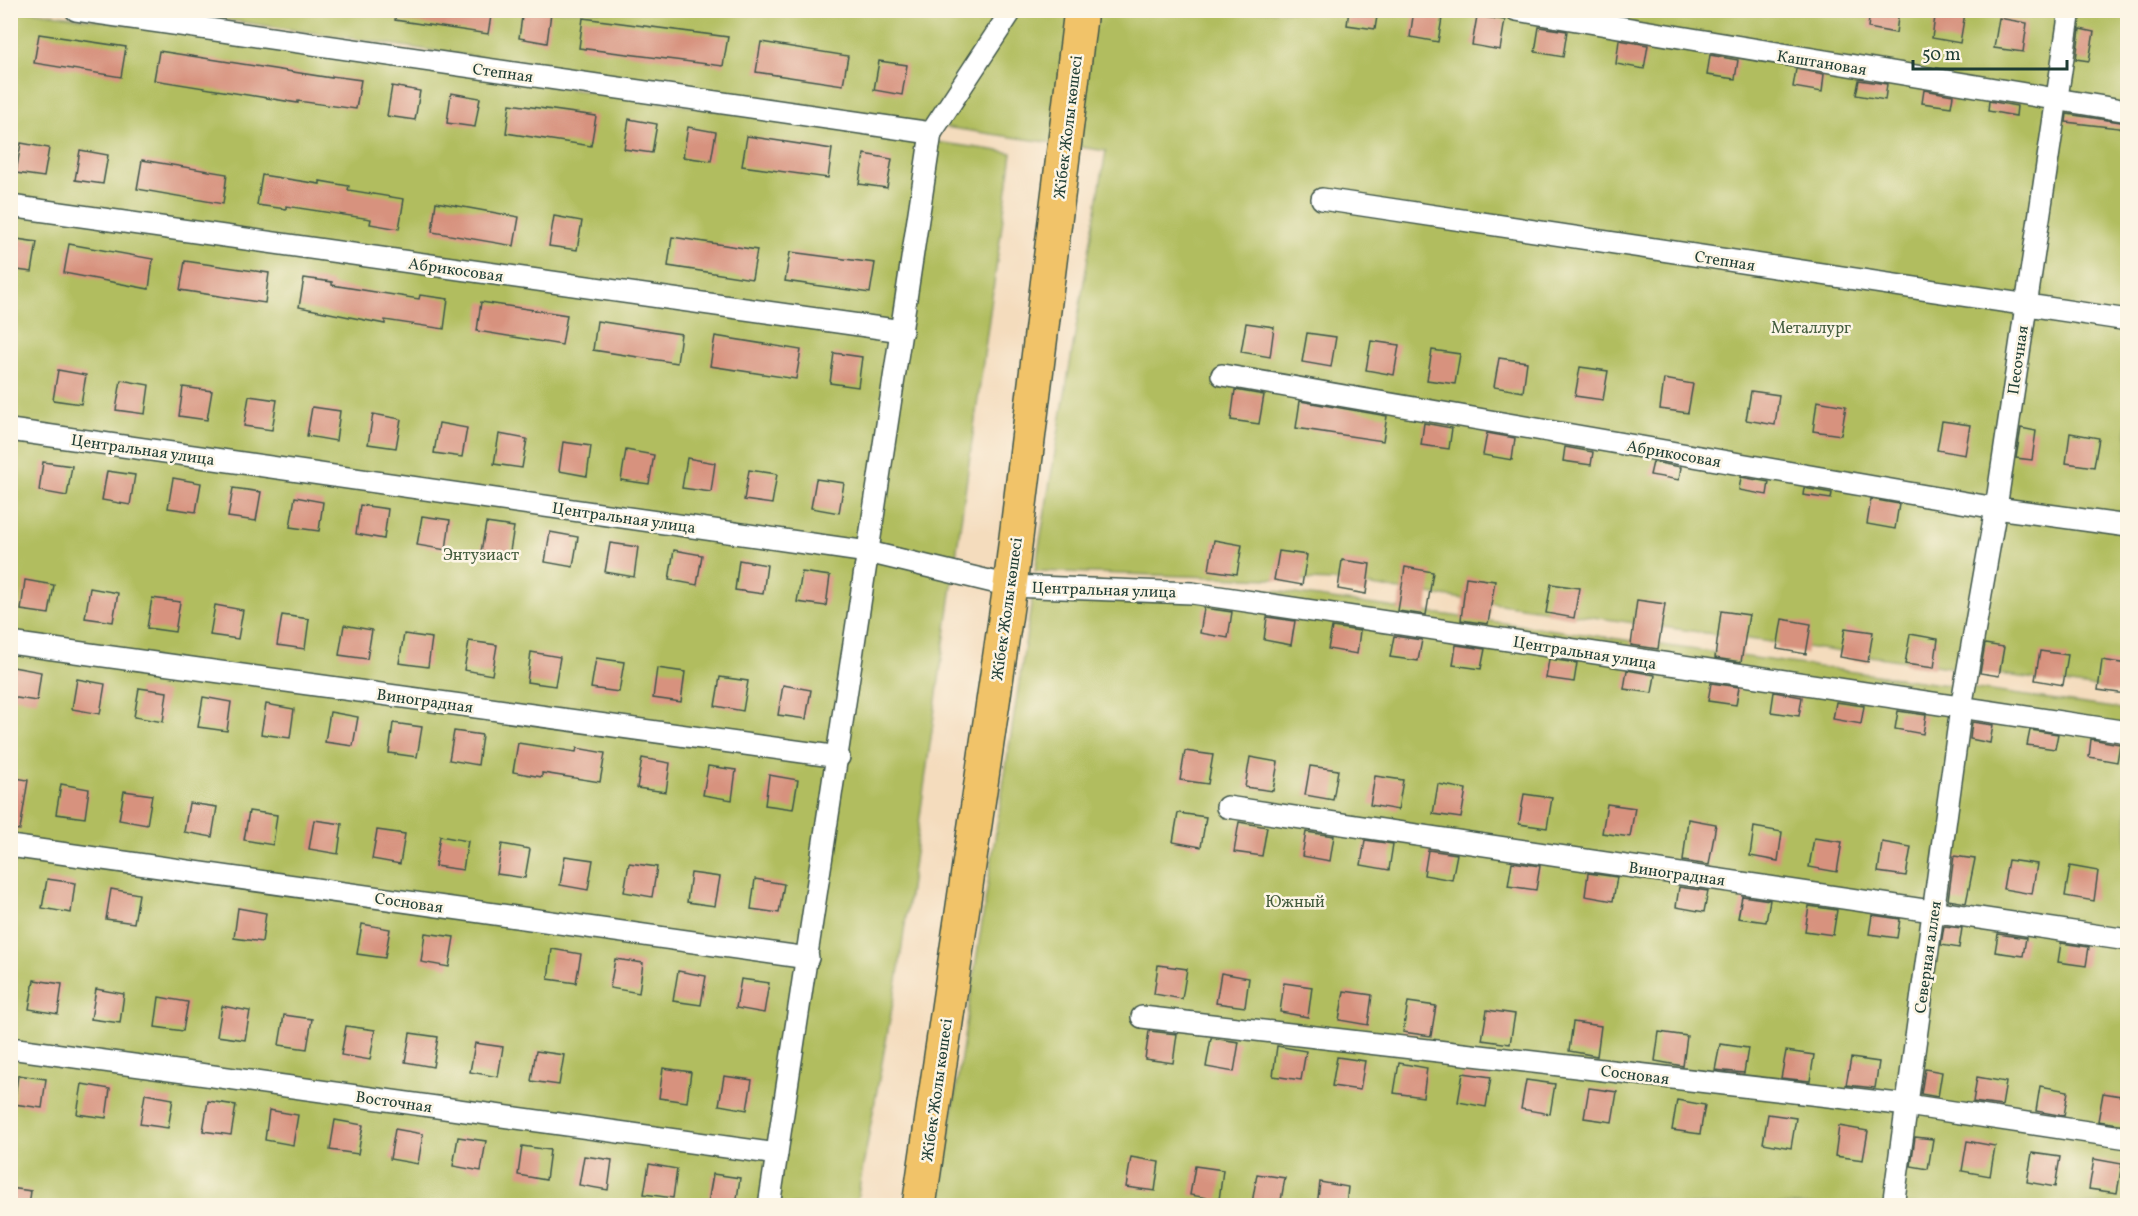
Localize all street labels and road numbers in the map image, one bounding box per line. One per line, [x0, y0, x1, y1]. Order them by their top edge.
street label: Каштановая [1775, 46, 1868, 82]
street label: Жібек Жолы көшесі [1049, 54, 1089, 200]
street label: Степная [471, 59, 534, 89]
street label: Степная [1693, 246, 1756, 278]
street label: Абрикосовая [407, 253, 505, 289]
street label: Песочная [2003, 324, 2035, 396]
street label: Центральная улица [69, 430, 216, 472]
street label: Абрикосовая [1625, 436, 1723, 474]
street label: Центральная улица [550, 498, 697, 540]
street label: Жібек Жолы көшесі [987, 536, 1029, 682]
street label: Центральная улица [1031, 577, 1177, 605]
street label: Центральная улица [1511, 632, 1658, 676]
street label: Виноградная [375, 684, 474, 720]
street label: Виноградная [1627, 857, 1726, 893]
street label: Сосновая [373, 888, 444, 920]
street label: Северная аллея [1910, 900, 1948, 1015]
street label: Жібек Жолы көшесі [917, 1017, 959, 1163]
street label: Сосновая [1599, 1061, 1670, 1091]
street label: Восточная [354, 1087, 433, 1119]

